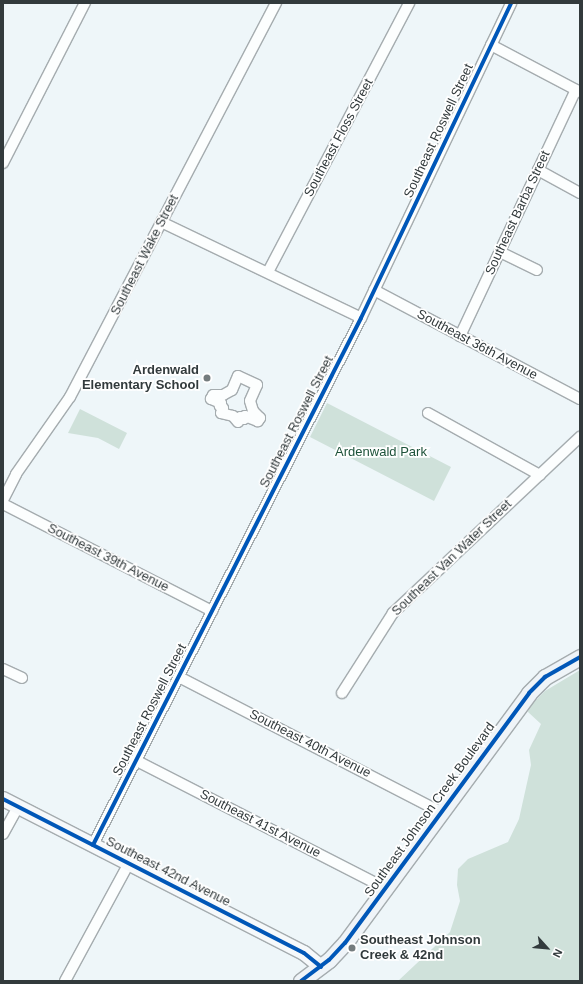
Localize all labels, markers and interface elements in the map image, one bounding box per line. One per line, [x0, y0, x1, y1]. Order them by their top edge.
street label: Southeast Roswell Street [401, 62, 477, 200]
street label: Southeast Floss Street [301, 76, 377, 200]
street label: Southeast Barba Street [482, 148, 554, 278]
street label: Southeast Wake Street [108, 192, 182, 318]
street label: Southeast 36th Avenue [414, 306, 540, 384]
street label: Southeast Roswell Street [257, 353, 337, 491]
place label: Ardenwald Elementary School [82, 363, 199, 394]
marker: Ardenwald Elementary School [202, 373, 212, 383]
park label: Ardenwald Park [335, 444, 427, 460]
street label: Southeast Van Water Street [389, 497, 515, 619]
street label: Southeast 39th Avenue [44, 520, 172, 596]
street label: Southeast Roswell Street [110, 641, 190, 779]
street label: Southeast 40th Avenue [246, 706, 374, 782]
street label: Southeast Johnson Creek Boulevard [361, 720, 499, 900]
street label: Southeast 41st Avenue [197, 787, 323, 861]
street label: Southeast 42nd Avenue [103, 834, 233, 910]
north arrow [527, 928, 567, 968]
place label: Southeast Johnson Creek & 42nd [360, 933, 481, 964]
marker: Southeast Johnson Creek & 42nd [347, 943, 357, 953]
text: N [551, 947, 565, 960]

